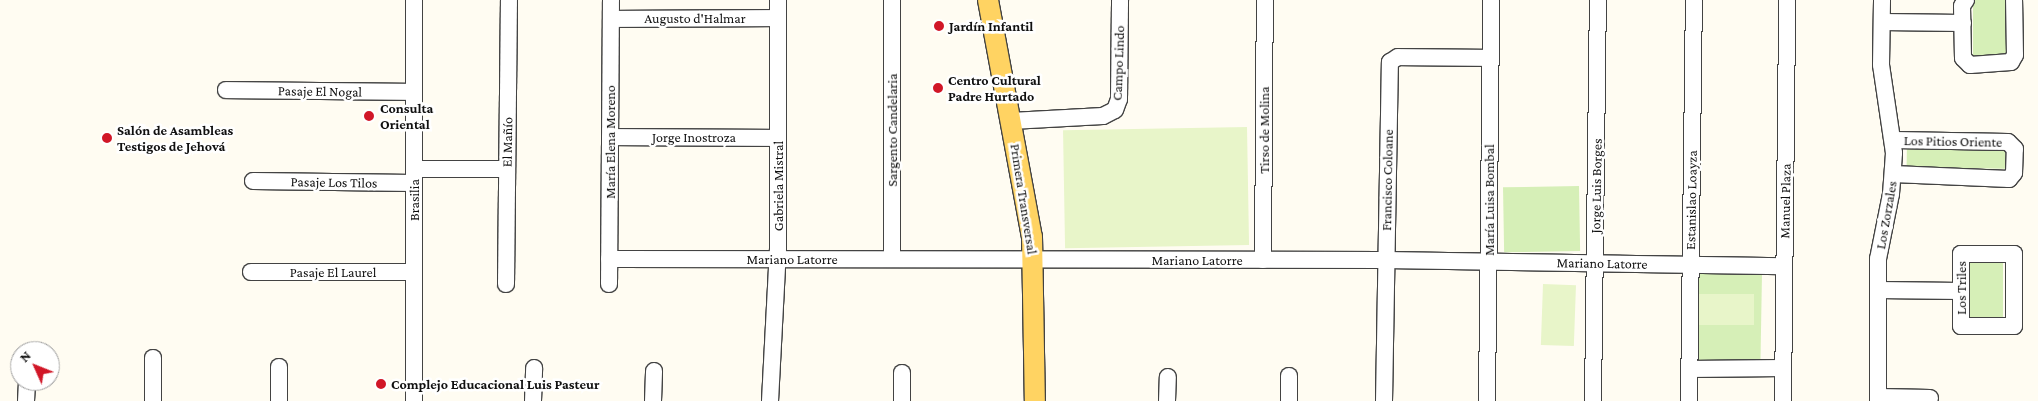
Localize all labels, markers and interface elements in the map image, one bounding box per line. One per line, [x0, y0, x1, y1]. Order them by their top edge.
street label: Augusto d'Halmar [644, 10, 746, 26]
place label: Jardín Infantil [949, 18, 1033, 34]
marker: Jardín Infantil [933, 20, 945, 32]
street label: Campo Lindo [1108, 25, 1128, 101]
place label: Centro Cultural Padre Hurtado [948, 72, 1041, 104]
street label: Sargento Candelaria [884, 73, 900, 187]
street label: Pasaje El Nogal [278, 82, 362, 100]
marker: Centro Cultural Padre Hurtado [932, 82, 944, 94]
street label: María Elena Moreno [602, 85, 618, 199]
street label: Tirso de Molina [1256, 86, 1272, 174]
place label: Consulta Oriental [380, 100, 433, 132]
marker: Consulta Oriental [362, 109, 376, 123]
street label: El Mañío [498, 117, 516, 167]
place label: Salón de Asambleas Testigos de Jehová [117, 122, 233, 154]
street label: Jorge Inostroza [652, 129, 736, 145]
street label: Francisco Coloane [1378, 129, 1396, 231]
marker: Salón de Asambleas Testigos de Jehová [101, 132, 113, 144]
street label: Los Pitios Oriente [1904, 132, 2002, 150]
street label: Jorge Luis Borges [1587, 138, 1605, 234]
street label: Gabriela Mistral [770, 141, 786, 231]
street label: Primera Transversal [1007, 143, 1041, 255]
street label: María Luisa Bombal [1481, 144, 1497, 256]
street label: Estanislao Loayza [1682, 150, 1700, 250]
street label: Manuel Plaza [1776, 163, 1794, 239]
street label: Pasaje Los Tilos [290, 173, 378, 191]
street label: Brasilia [406, 179, 422, 221]
street label: Los Zorzales [1872, 180, 1900, 250]
street label: Mariano Latorre [746, 251, 838, 267]
street label: Mariano Latorre [1151, 252, 1243, 268]
street label: Mariano Latorre [1556, 254, 1648, 272]
street label: Los Triles [1953, 261, 1969, 315]
street label: Pasaje El Laurel [290, 264, 376, 280]
north arrow [10, 341, 60, 391]
text: N [16, 347, 34, 365]
place label: Complejo Educacional Luis Pasteur [391, 376, 599, 392]
marker: Complejo Educacional Luis Pasteur [375, 378, 387, 390]

